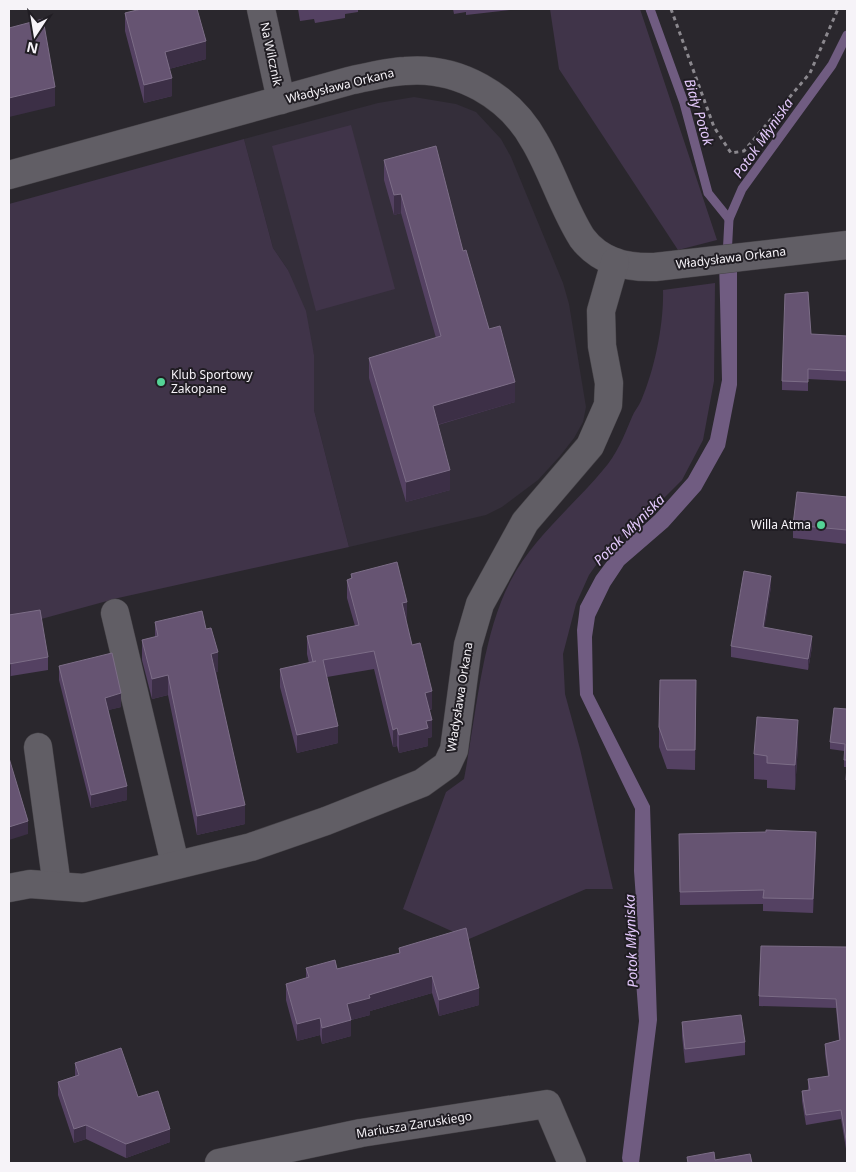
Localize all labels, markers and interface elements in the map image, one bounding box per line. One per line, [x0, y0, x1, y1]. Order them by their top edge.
north arrow [10, 10, 60, 60]
street label: Na Wilcznik [256, 21, 287, 88]
text: N [25, 38, 40, 59]
street label: Władysława Orkana [284, 64, 396, 107]
water label: Biały Potok [680, 76, 719, 149]
water label: Potok Młyniska [728, 94, 797, 181]
street label: Władysława Orkana [675, 242, 787, 273]
place label: Klub Sportowy Zakopane [171, 366, 253, 397]
marker: Klub Sportowy Zakopane [155, 376, 167, 388]
water label: Potok Młyniska [589, 490, 668, 569]
place label: Willa Atma [751, 516, 811, 533]
marker: Willa Atma [815, 519, 827, 531]
street label: Władysława Orkana [442, 641, 477, 753]
water label: Potok Młyniska [619, 894, 642, 988]
street label: Mariusza Zaruskiego [355, 1107, 473, 1142]

